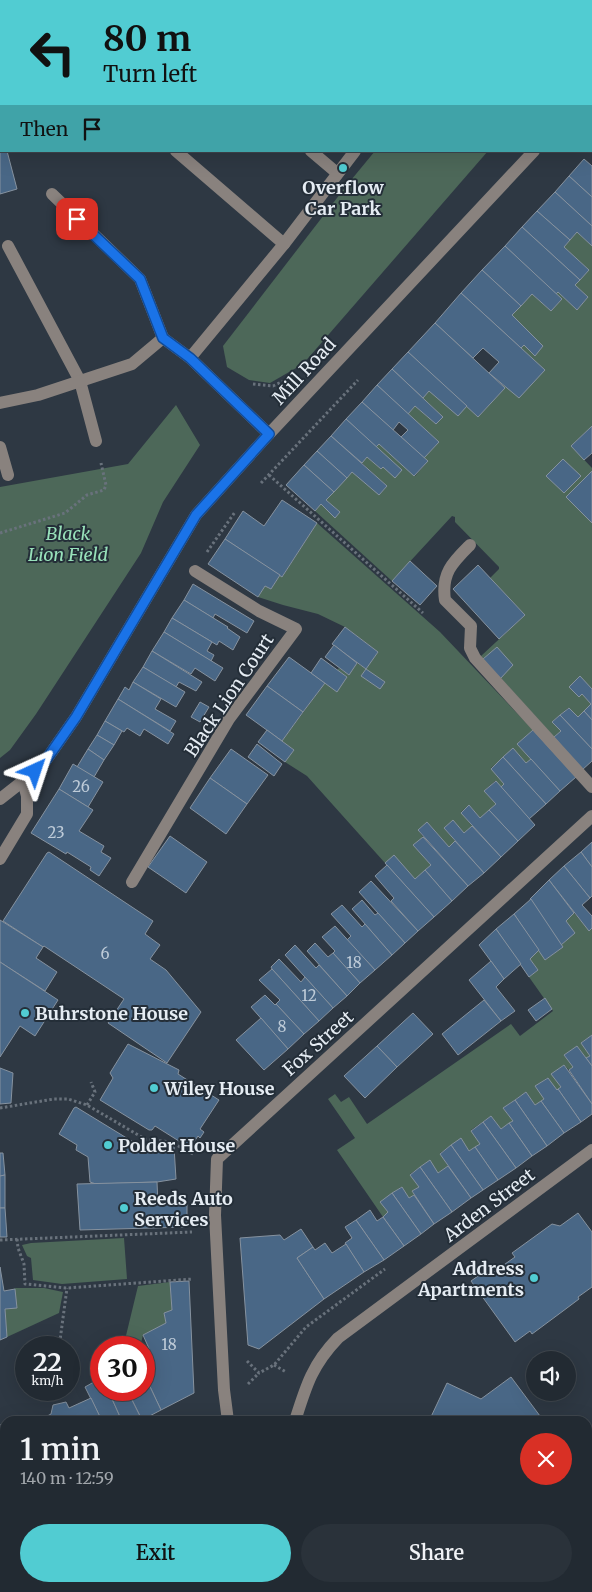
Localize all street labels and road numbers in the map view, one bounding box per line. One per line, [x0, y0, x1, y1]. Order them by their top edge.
street label: Mill Road [267, 333, 341, 409]
street label: Black Lion Court [179, 629, 279, 761]
street label: Fox Street [278, 1005, 358, 1081]
street label: Arden Street [438, 1163, 539, 1247]

